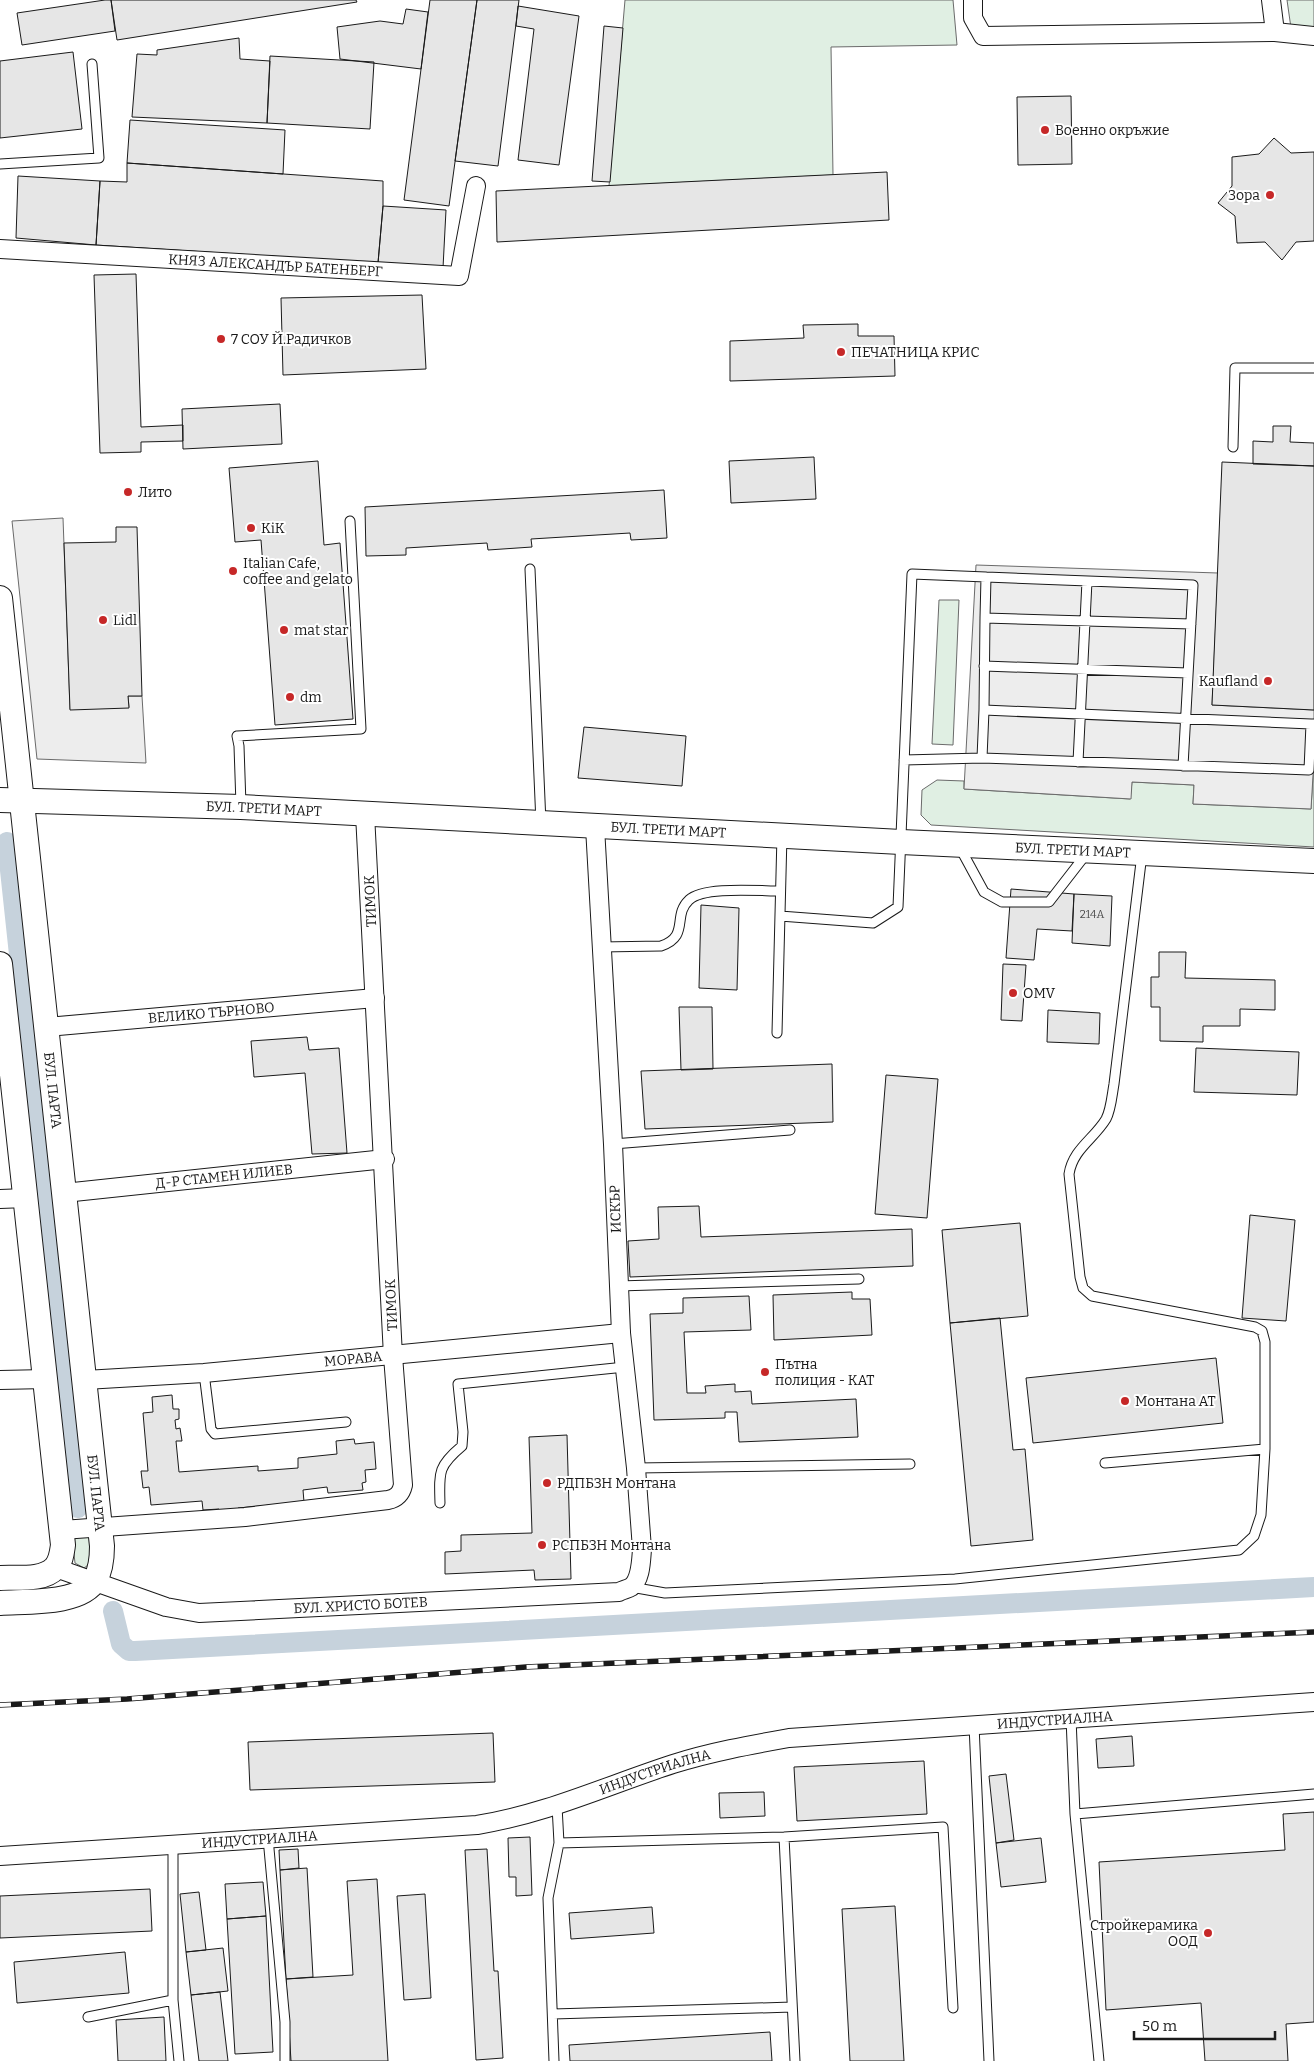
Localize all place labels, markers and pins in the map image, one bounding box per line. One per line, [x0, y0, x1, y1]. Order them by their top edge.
place label: Военно окръжие [1055, 122, 1170, 139]
marker: Военно окръжие [1039, 124, 1051, 136]
place label: Зора [1228, 187, 1260, 204]
marker: Зора [1264, 189, 1276, 201]
place label: 7 СОУ Й.Радичков [231, 330, 352, 348]
marker: 7 СОУ Й.Радичков [215, 333, 227, 345]
place label: ПЕЧАТНИЦА КРИС [851, 344, 979, 361]
marker: ПЕЧАТНИЦА КРИС [835, 346, 847, 358]
place label: Лито [138, 484, 172, 501]
marker: Лито [122, 486, 134, 498]
place label: KiK [261, 520, 285, 537]
marker: KiK [245, 522, 257, 534]
place label: Italian Cafe, coffee and gelato [243, 555, 353, 588]
marker: Italian Cafe, coffee and gelato [227, 565, 239, 577]
place label: Lidl [113, 612, 137, 629]
marker: Lidl [97, 614, 109, 626]
place label: mat star [294, 622, 348, 639]
marker: mat star [278, 624, 290, 636]
place label: Kaufland [1199, 673, 1258, 690]
marker: Kaufland [1262, 675, 1274, 687]
place label: dm [300, 689, 322, 706]
marker: dm [284, 691, 296, 703]
place label: OMV [1023, 985, 1056, 1002]
marker: OMV [1007, 987, 1019, 999]
place label: Пътна полиция - КАТ [775, 1356, 875, 1389]
marker: Пътна полиция - КАТ [759, 1366, 771, 1378]
place label: Монтана АТ [1135, 1393, 1216, 1410]
marker: Монтана АТ [1119, 1395, 1131, 1407]
place label: РДПБЗН Монтана [557, 1475, 676, 1492]
marker: РДПБЗН Монтана [541, 1477, 553, 1489]
place label: РСПБЗН Монтана [552, 1537, 671, 1554]
marker: РСПБЗН Монтана [536, 1539, 548, 1551]
place label: Стройкерамика ООД [1090, 1917, 1198, 1950]
marker: Стройкерамика ООД [1202, 1927, 1214, 1939]

